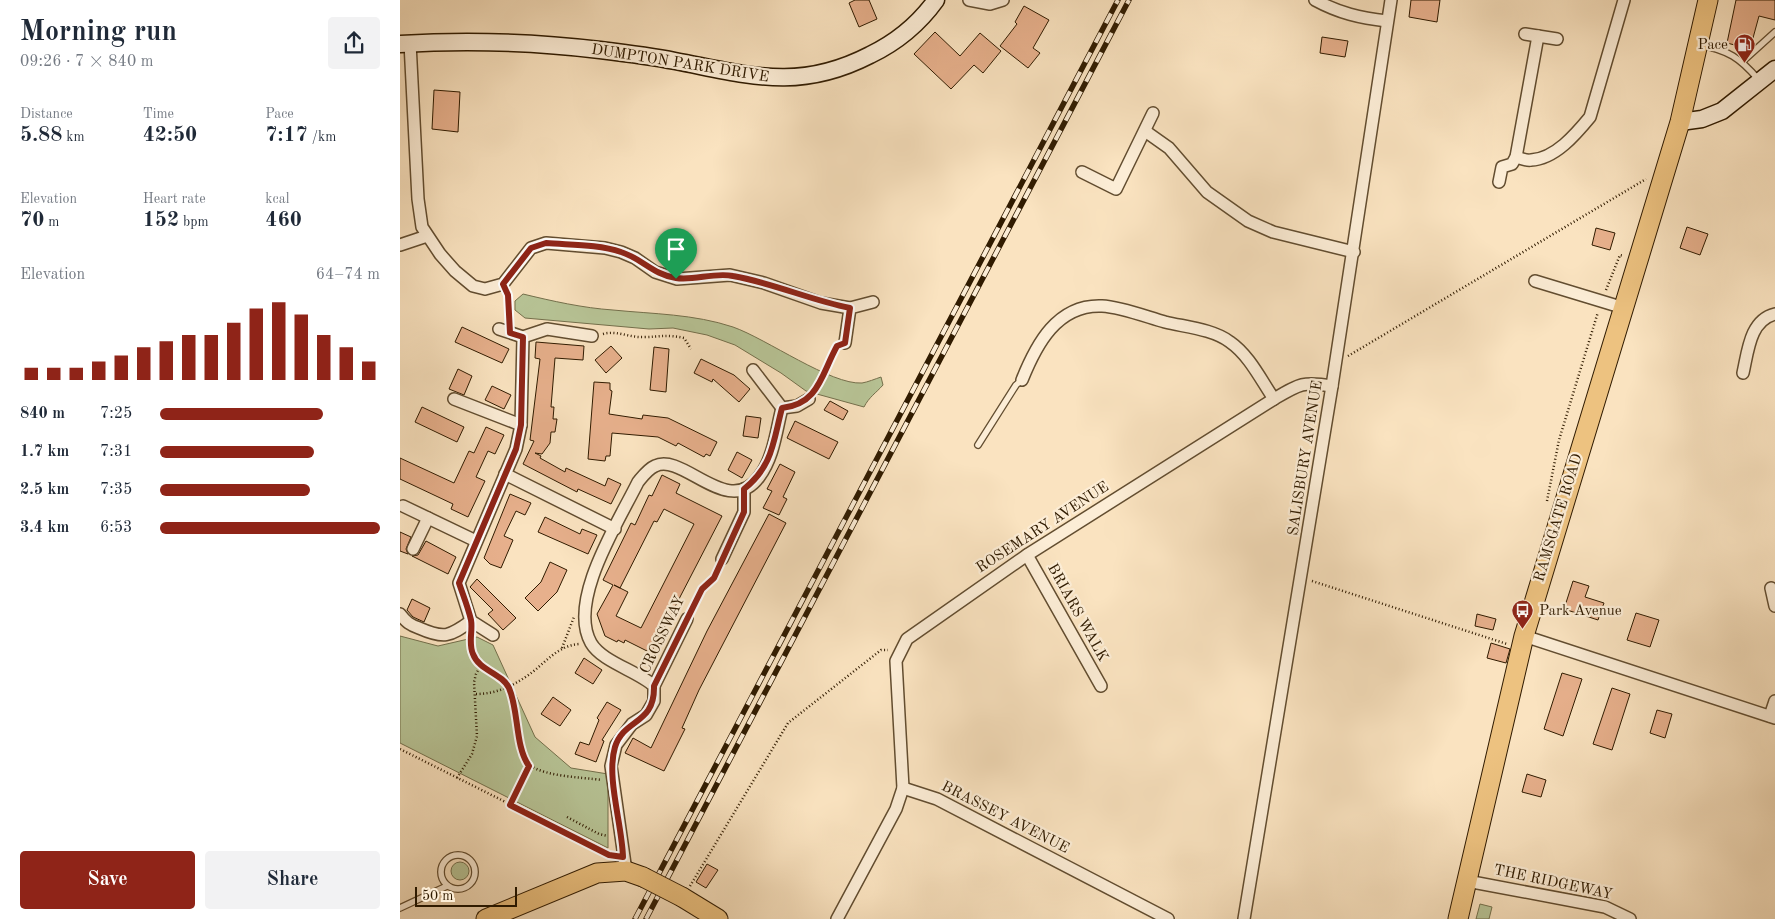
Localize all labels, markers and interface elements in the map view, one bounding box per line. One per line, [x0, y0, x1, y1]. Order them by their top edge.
button: share [328, 17, 380, 69]
text: Morning run [20, 19, 177, 47]
fuel station icon: Pace [1732, 33, 1756, 64]
place label: Pace [1698, 38, 1728, 53]
street label: DUMPTON PARK DRIVE [590, 43, 770, 85]
text: 09:26 · 7 × 840 m [20, 54, 153, 70]
text: Distance [20, 107, 73, 121]
text: Time [143, 107, 174, 121]
text: Pace [265, 107, 294, 121]
text: 5.88 [20, 125, 62, 146]
text: 42:50 [143, 125, 197, 146]
text: 7:17 [265, 125, 308, 146]
text: km [62, 130, 85, 144]
text: /km [308, 130, 336, 144]
text: Elevation [20, 192, 77, 206]
text: Heart rate [143, 192, 206, 206]
text: kcal [265, 192, 289, 206]
text: 70 [20, 210, 44, 231]
text: 152 [143, 210, 179, 231]
text: 460 [265, 210, 302, 231]
text: m [44, 215, 59, 229]
text: bpm [179, 215, 209, 229]
pin [655, 228, 697, 279]
icon: arrive [662, 235, 690, 263]
text: Elevation [20, 267, 85, 283]
text: 64–74 m [316, 267, 380, 283]
street label: SALISBURY AVENUE [1286, 379, 1326, 537]
text: 840 m [20, 406, 65, 422]
text: 7:25 [100, 406, 132, 422]
text: 1.7 km [20, 444, 69, 460]
text: 7:31 [100, 444, 132, 460]
street label: RAMSGATE ROAD [1532, 452, 1586, 584]
street label: ROSEMARY AVENUE [974, 480, 1112, 576]
text: 2.5 km [20, 482, 69, 498]
text: 7:35 [100, 482, 132, 498]
text: 3.4 km [20, 520, 69, 536]
text: 6:53 [100, 520, 132, 536]
street label: BRIARS WALK [1044, 562, 1110, 664]
street label: CROSSWAY [638, 594, 688, 676]
bus stop icon: Park Avenue [1511, 599, 1535, 630]
place label: Park Avenue [1539, 604, 1622, 619]
street label: BRASSEY AVENUE [939, 779, 1071, 857]
button: Save [20, 851, 195, 909]
button: Share [205, 851, 380, 909]
street label: THE RIDGEWAY [1492, 863, 1614, 903]
scale bar [415, 884, 518, 907]
text: 50 m [422, 889, 453, 903]

